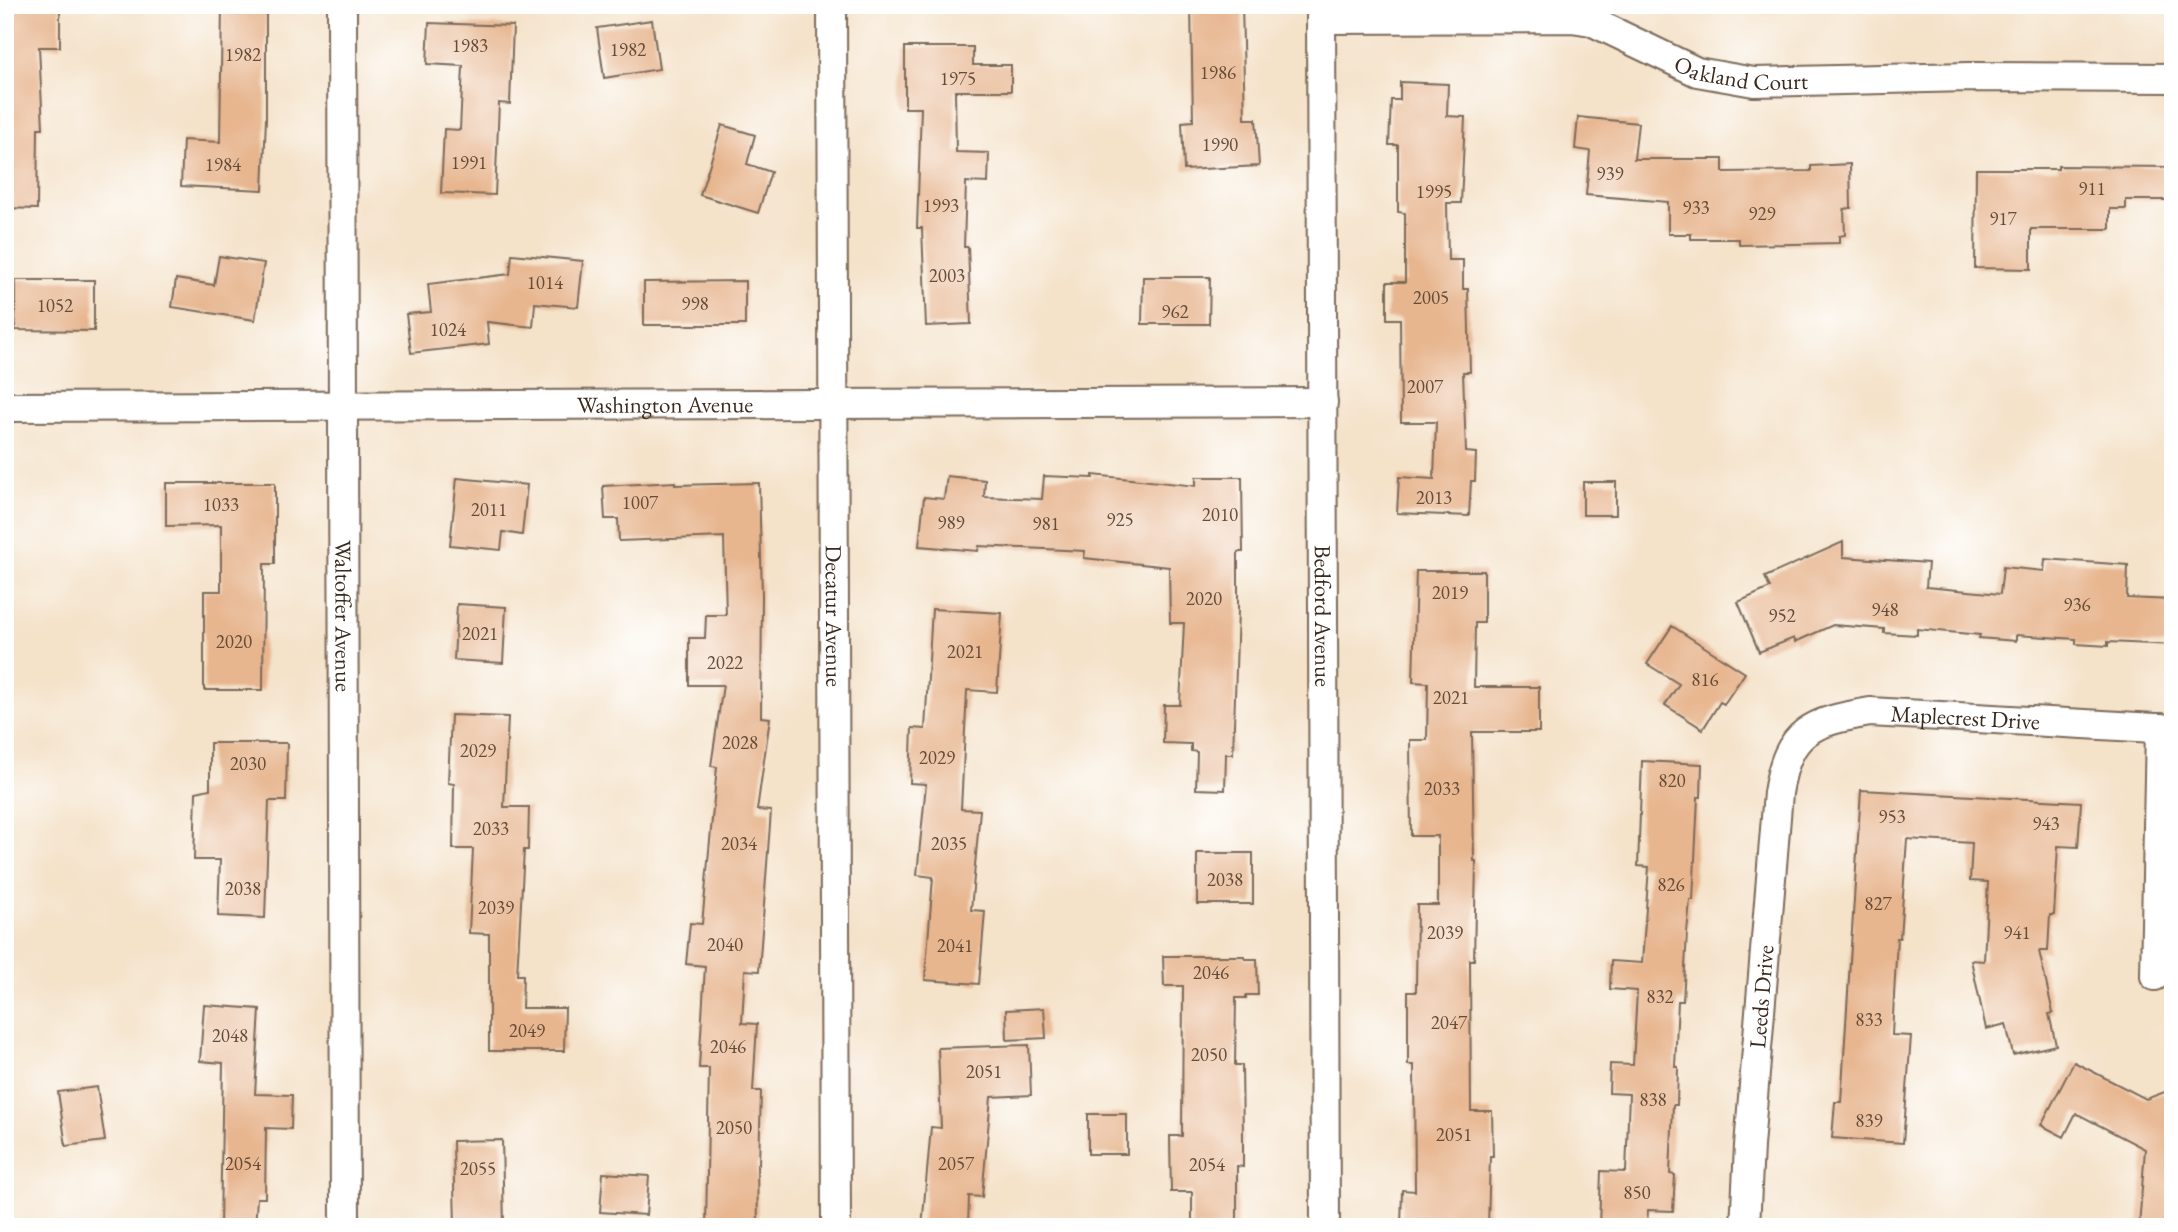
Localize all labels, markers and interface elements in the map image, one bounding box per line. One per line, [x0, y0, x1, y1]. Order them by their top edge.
house number: 1983 [452, 33, 488, 58]
house number: 1982 [610, 37, 646, 62]
house number: 1982 [225, 42, 261, 67]
street label: Oakland Court [1669, 48, 1809, 97]
house number: 1986 [1200, 60, 1236, 85]
house number: 1975 [940, 66, 976, 91]
house number: 1990 [1202, 132, 1238, 157]
house number: 1991 [451, 150, 487, 175]
house number: 1984 [205, 152, 242, 177]
house number: 939 [1596, 161, 1624, 186]
house number: 911 [2078, 176, 2106, 201]
house number: 1995 [1416, 179, 1452, 204]
house number: 1993 [923, 193, 959, 218]
house number: 933 [1682, 195, 1710, 220]
house number: 929 [1748, 201, 1776, 226]
house number: 917 [1989, 206, 2018, 231]
house number: 2003 [929, 263, 965, 288]
house number: 1014 [527, 270, 564, 295]
house number: 2005 [1413, 285, 1449, 310]
house number: 998 [681, 291, 709, 316]
house number: 1052 [37, 293, 73, 318]
house number: 962 [1161, 299, 1189, 324]
house number: 1024 [430, 317, 467, 342]
house number: 2007 [1407, 374, 1444, 399]
street label: Washington Avenue [577, 389, 753, 420]
house number: 2013 [1416, 485, 1452, 510]
house number: 1007 [622, 490, 659, 515]
house number: 1033 [203, 492, 239, 517]
house number: 2011 [471, 497, 507, 522]
house number: 2010 [1202, 502, 1238, 527]
house number: 925 [1106, 507, 1134, 532]
house number: 989 [937, 510, 965, 535]
house number: 981 [1032, 511, 1060, 536]
street label: Waltoffer Avenue [328, 540, 359, 692]
street label: Decatur Avenue [819, 545, 849, 687]
street label: Bedford Avenue [1308, 545, 1338, 687]
house number: 2019 [1432, 580, 1468, 605]
house number: 2020 [1186, 586, 1222, 611]
house number: 936 [2063, 592, 2091, 617]
house number: 948 [1871, 597, 1899, 622]
house number: 952 [1768, 603, 1796, 628]
house number: 2021 [462, 621, 498, 646]
house number: 2020 [216, 629, 252, 654]
house number: 2021 [947, 639, 983, 664]
house number: 2022 [707, 650, 743, 675]
house number: 816 [1691, 667, 1719, 692]
house number: 2021 [1433, 685, 1469, 710]
street label: Maplecrest Drive [1890, 698, 2041, 737]
house number: 2028 [722, 730, 758, 755]
house number: 2029 [460, 738, 496, 763]
house number: 2029 [919, 745, 955, 770]
house number: 2030 [230, 751, 266, 776]
house number: 820 [1658, 768, 1686, 793]
house number: 2033 [1424, 776, 1460, 801]
house number: 953 [1878, 804, 1906, 829]
house number: 943 [2032, 811, 2060, 836]
house number: 2033 [473, 816, 509, 841]
house number: 2034 [721, 831, 758, 856]
house number: 2035 [931, 831, 967, 856]
house number: 2038 [1207, 867, 1243, 892]
house number: 826 [1657, 872, 1685, 897]
house number: 2038 [225, 876, 261, 901]
house number: 827 [1864, 891, 1893, 916]
house number: 2039 [478, 895, 514, 920]
house number: 2039 [1427, 920, 1463, 945]
house number: 941 [2003, 920, 2031, 945]
house number: 2040 [707, 932, 743, 957]
house number: 2041 [937, 933, 973, 958]
street label: Leeds Drive [1742, 944, 1780, 1050]
house number: 2046 [1193, 960, 1229, 985]
house number: 832 [1646, 984, 1674, 1009]
house number: 833 [1855, 1007, 1883, 1032]
house number: 2047 [1431, 1010, 1468, 1035]
house number: 2049 [509, 1018, 545, 1043]
house number: 2048 [212, 1023, 248, 1048]
house number: 2046 [710, 1034, 746, 1059]
house number: 2050 [1191, 1042, 1227, 1067]
house number: 2051 [966, 1059, 1002, 1084]
house number: 838 [1639, 1087, 1667, 1112]
house number: 839 [1855, 1108, 1883, 1133]
house number: 2050 [716, 1115, 752, 1140]
house number: 2051 [1436, 1122, 1472, 1147]
house number: 2054 [225, 1151, 262, 1176]
house number: 2057 [938, 1151, 975, 1176]
house number: 2054 [1189, 1152, 1226, 1177]
house number: 2055 [460, 1156, 496, 1181]
house number: 850 [1623, 1180, 1651, 1205]

